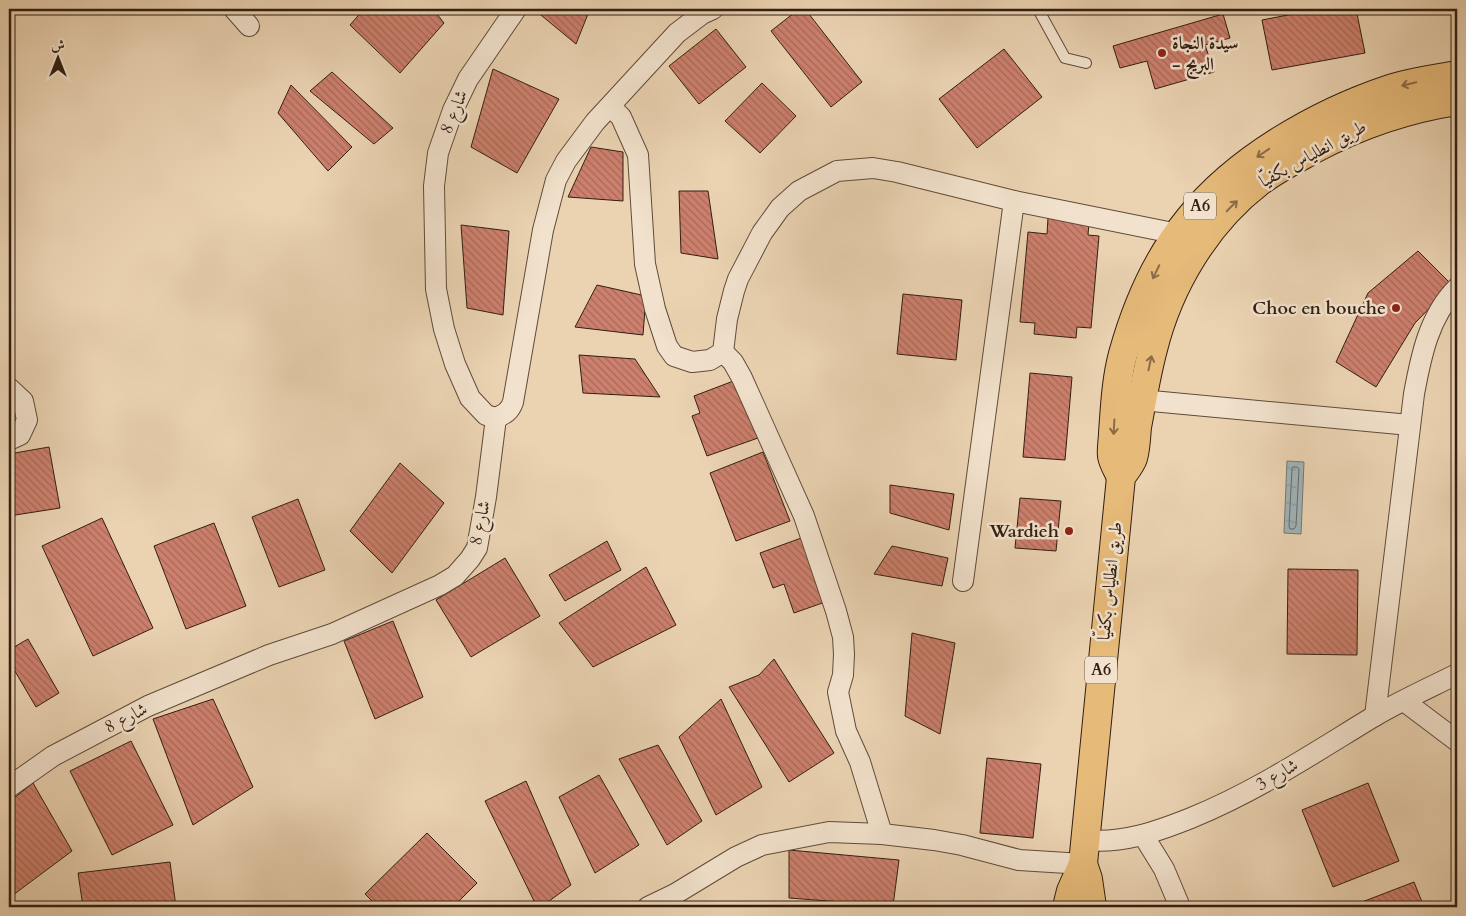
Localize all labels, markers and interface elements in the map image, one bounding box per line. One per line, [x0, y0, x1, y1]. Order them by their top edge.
place label: سيدة النجاة - البريج [1172, 31, 1238, 79]
north arrow [32, 32, 82, 82]
text: ش [51, 36, 65, 55]
marker: سيدة النجاة - البريج [1156, 47, 1168, 59]
one-way arrow [1402, 80, 1418, 89]
street label: شارع 8 [434, 86, 476, 138]
street label: طريق انطلياس بكفيّا [1255, 114, 1371, 194]
one-way arrow [1256, 148, 1270, 158]
road number: A6 [1184, 192, 1216, 220]
one-way arrow [1226, 200, 1238, 212]
one-way arrow [1151, 264, 1160, 279]
place label: Choc en bouche [1252, 296, 1386, 321]
marker: Choc en bouche [1390, 302, 1402, 314]
one-way arrow [1145, 356, 1155, 372]
one-way arrow [1109, 419, 1118, 435]
street label: شارع 8 [463, 498, 499, 548]
place label: Wardieh [988, 519, 1059, 544]
street label: طريق انطلياس بكفيّا [1091, 520, 1129, 642]
marker: Wardieh [1063, 525, 1075, 537]
road number: A6 [1085, 656, 1117, 684]
street label: شارع 8 [100, 697, 153, 741]
street label: شارع 3 [1251, 753, 1304, 799]

